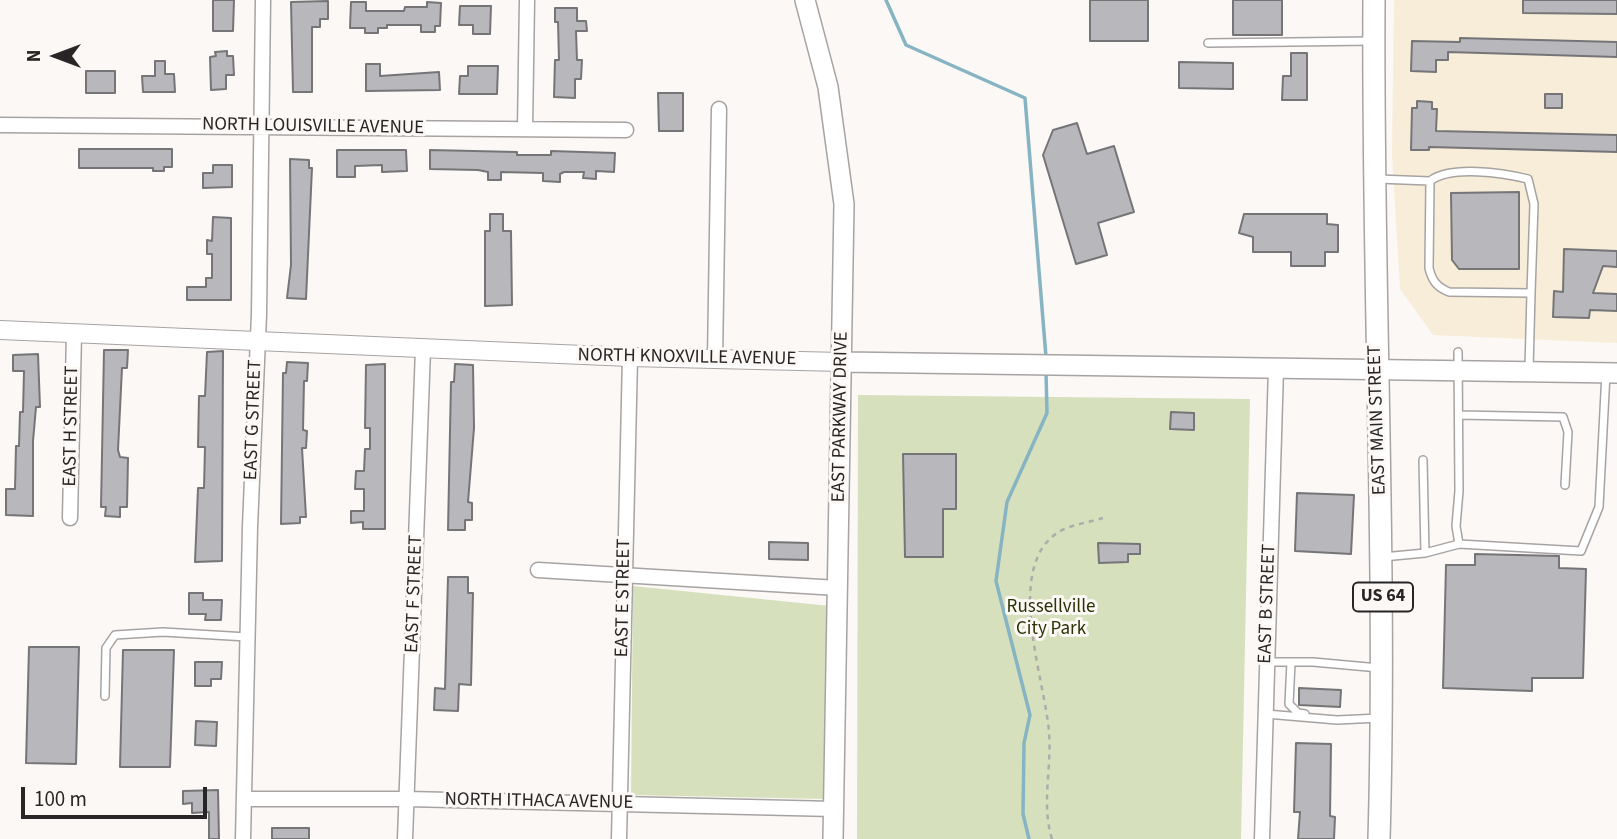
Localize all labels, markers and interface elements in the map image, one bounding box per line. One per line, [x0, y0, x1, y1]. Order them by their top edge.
north arrow [21, 21, 91, 91]
text: N [21, 50, 48, 62]
street label: NORTH LOUISVILLE AVENUE [202, 114, 424, 140]
street label: EAST PARKWAY DRIVE [828, 331, 854, 503]
street label: NORTH KNOXVILLE AVENUE [577, 345, 797, 371]
street label: EAST MAIN STREET [1364, 345, 1392, 495]
street label: EAST G STREET [241, 359, 267, 481]
street label: EAST H STREET [60, 365, 84, 487]
street label: EAST F STREET [402, 535, 428, 653]
street label: EAST E STREET [612, 538, 636, 658]
street label: EAST B STREET [1255, 544, 1281, 664]
road number: US 64 [1353, 582, 1413, 612]
park label: Russellville City Park [1007, 597, 1095, 641]
scale bar [24, 772, 210, 816]
text: 100 m [34, 784, 87, 814]
street label: NORTH ITHACA AVENUE [444, 789, 634, 815]

